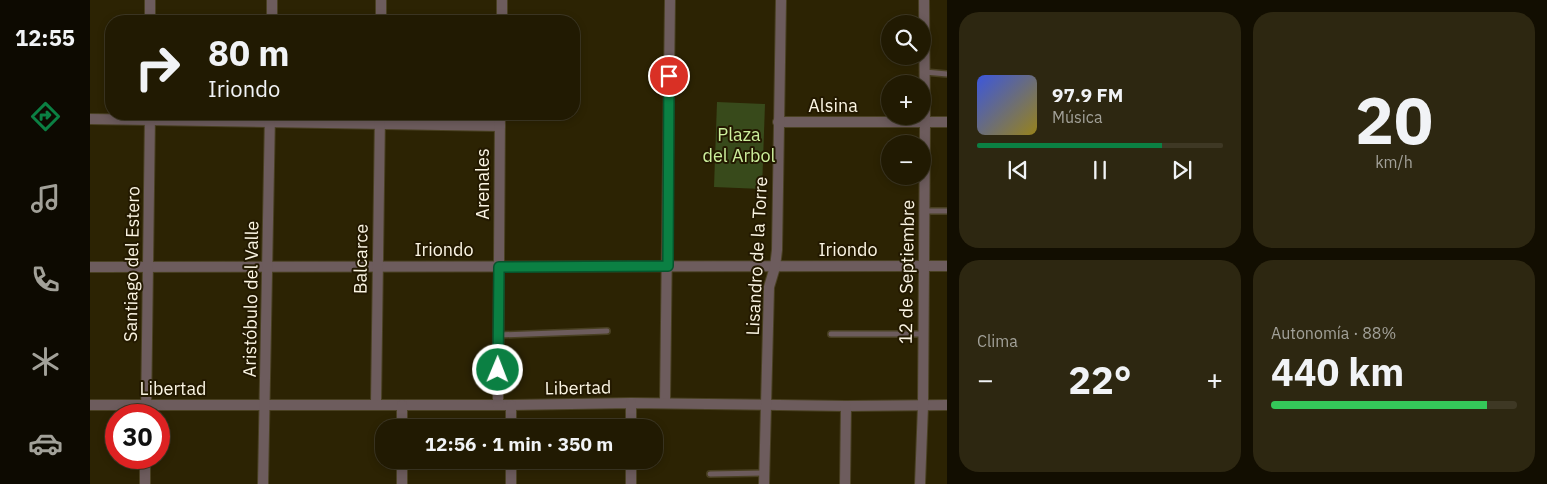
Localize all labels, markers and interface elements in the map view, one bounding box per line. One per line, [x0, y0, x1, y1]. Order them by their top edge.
map controls [881, 15, 931, 185]
button: search [881, 15, 931, 65]
text: 12:55 [15, 23, 75, 52]
text: 80 m [208, 30, 290, 76]
icon: right [125, 35, 190, 100]
pin [648, 55, 690, 97]
icon: arrive [655, 62, 683, 90]
text: Iriondo [208, 74, 280, 103]
button: + [881, 75, 931, 125]
text: 20 [1355, 77, 1433, 162]
text: 97.9 FM [1052, 83, 1123, 107]
street label: Alsina [808, 94, 858, 117]
icon: directions [28, 99, 63, 134]
text: Música [1052, 107, 1102, 127]
park label: Plaza del Arbol [702, 123, 776, 167]
button: − [881, 135, 931, 185]
street label: Arenales [471, 148, 494, 220]
text: km/h [1375, 152, 1413, 172]
icon: previous [1004, 156, 1032, 184]
icon: pause [1086, 156, 1114, 184]
icon: next [1168, 156, 1196, 184]
street label: Lisandro de la Torre [741, 176, 772, 336]
icon: music [28, 181, 63, 216]
street label: Santiago del Estero [119, 186, 144, 342]
street label: 12 de Septiembre [894, 200, 919, 344]
street label: Aristóbulo del Valle [238, 220, 263, 377]
street label: Balcarce [348, 224, 373, 294]
street label: Iriondo [414, 238, 474, 261]
street label: Iriondo [818, 238, 878, 261]
icon: phone [28, 262, 63, 297]
text: Autonomía · 88% [1271, 323, 1396, 343]
text: Clima [977, 331, 1018, 351]
position arrow [471, 343, 523, 395]
icon: climate [28, 344, 63, 379]
text: 440 km [1271, 347, 1404, 396]
text: 22° [1068, 355, 1132, 404]
text: − [977, 361, 994, 398]
text: + [1206, 361, 1223, 398]
street label: Libertad [544, 375, 612, 400]
street label: Libertad [140, 377, 206, 400]
speed limit sign: 30 [105, 404, 170, 469]
icon: car [28, 426, 63, 461]
text: 12:56 · 1 min · 350 m [425, 432, 613, 456]

